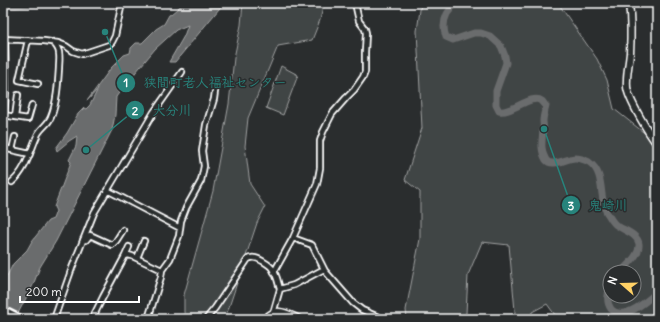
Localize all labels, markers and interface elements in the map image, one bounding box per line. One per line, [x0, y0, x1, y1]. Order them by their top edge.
callout: 狭間町老人福祉センター [116, 70, 295, 95]
text: 狭間町老人福祉センター [143, 74, 287, 91]
text: 1 [124, 75, 128, 90]
callout: 大分川 [125, 98, 200, 123]
text: 大分川 [152, 102, 192, 119]
text: 2 [132, 103, 139, 118]
callout: 鬼崎川 [561, 193, 636, 218]
text: 鬼崎川 [588, 197, 628, 214]
text: 3 [568, 198, 575, 213]
north arrow [602, 264, 642, 304]
text: N [605, 275, 620, 287]
scale bar [20, 278, 139, 304]
text: 200 m [26, 284, 62, 299]

